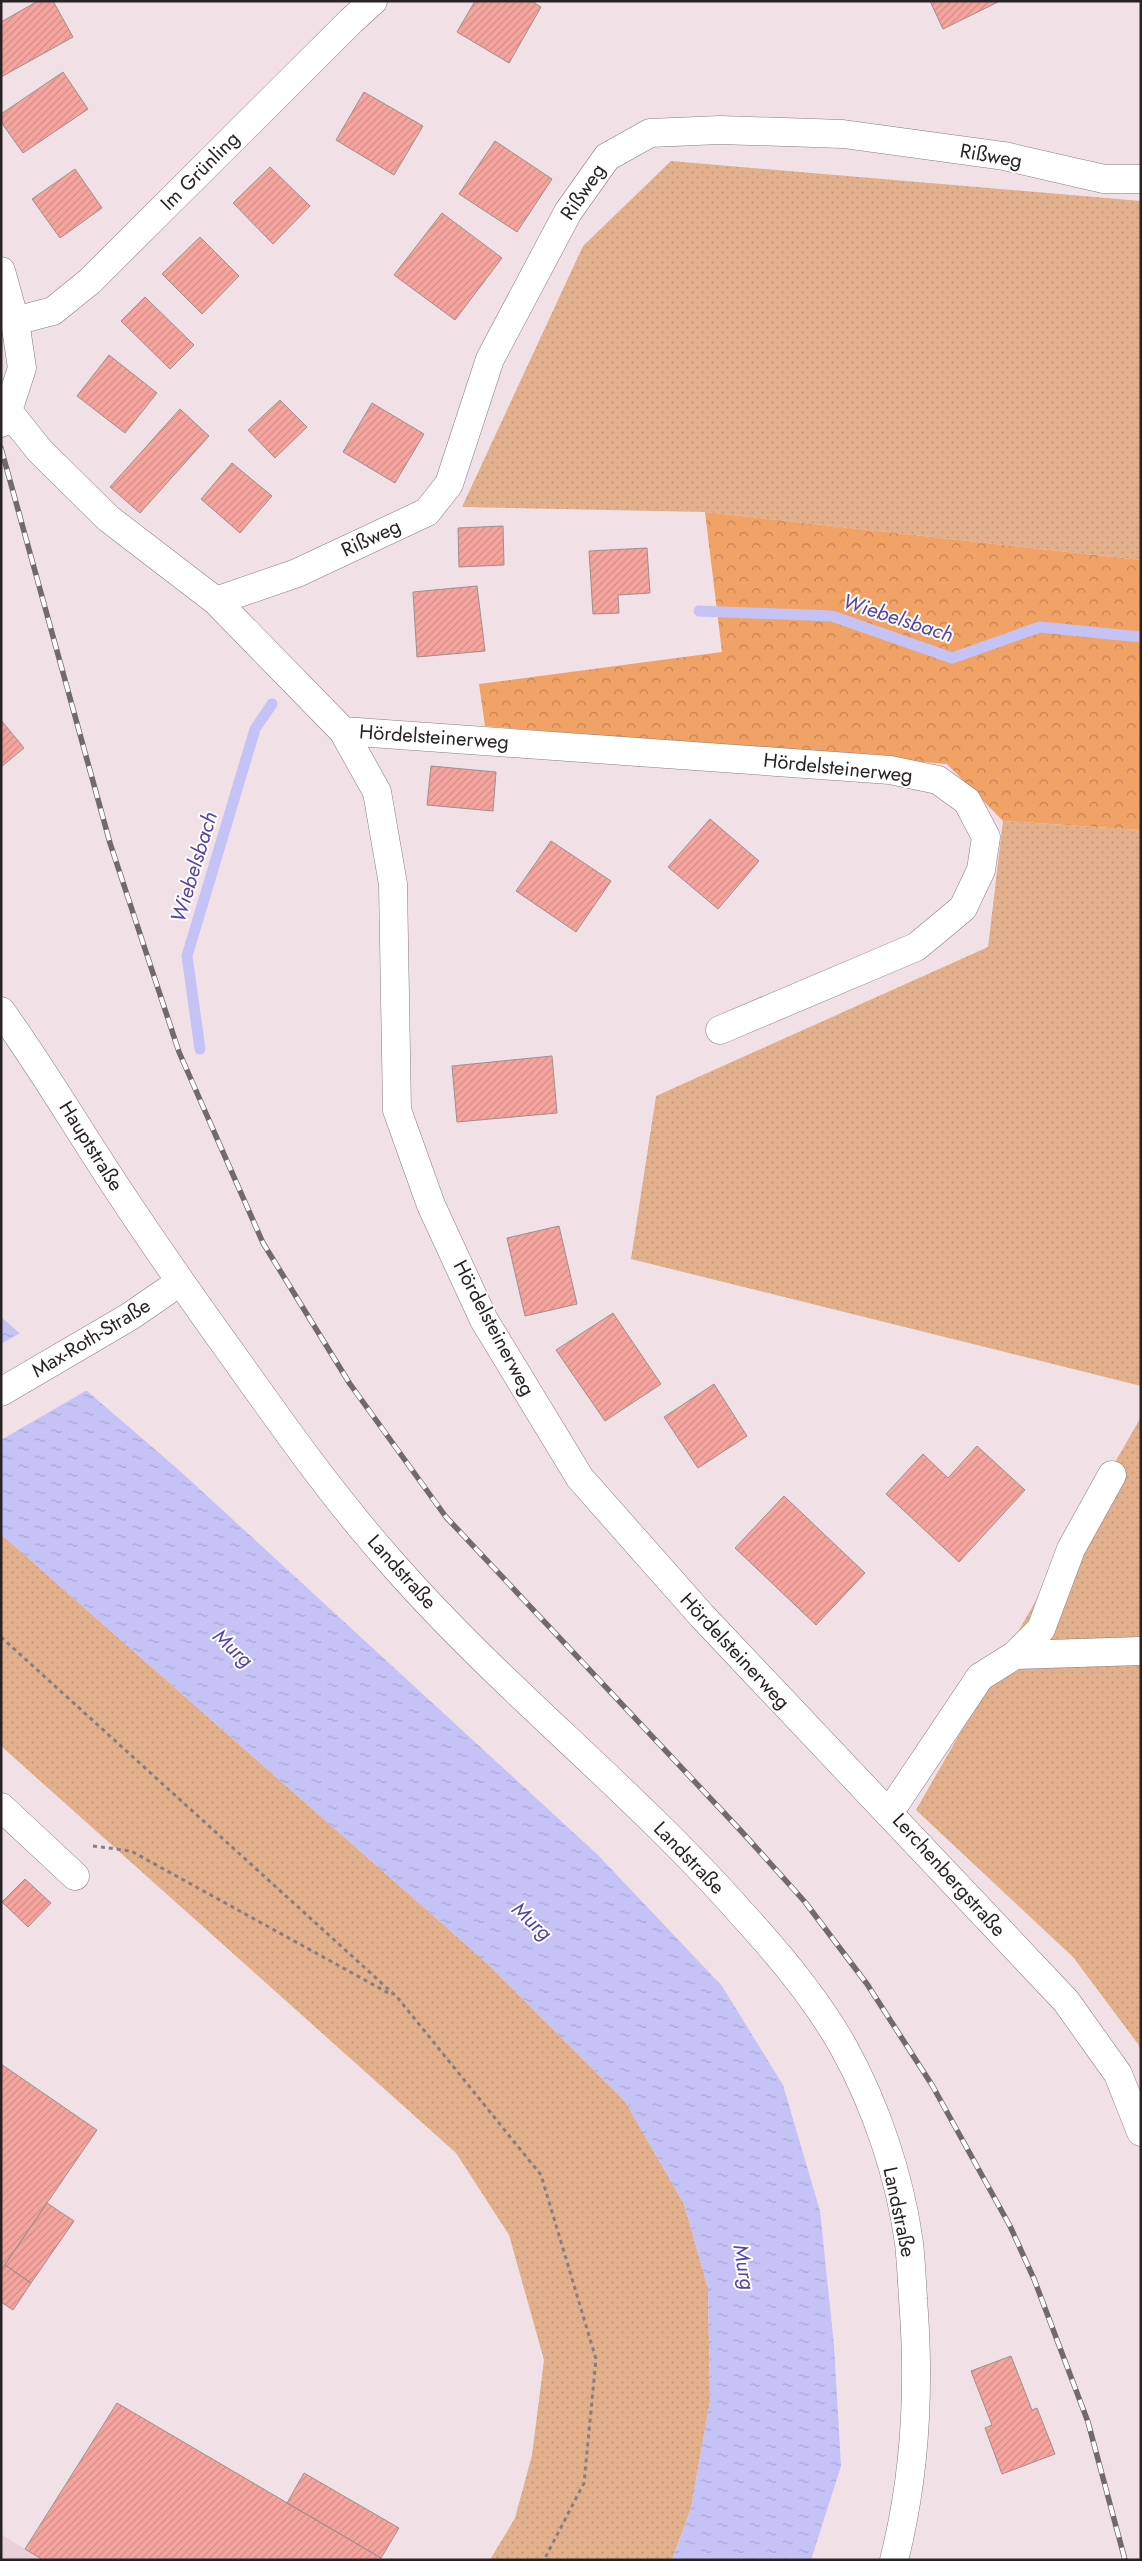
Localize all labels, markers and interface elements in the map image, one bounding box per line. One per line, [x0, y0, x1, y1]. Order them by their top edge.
street label: Im Grünling [154, 125, 246, 217]
street label: Rißweg [958, 136, 1024, 176]
street label: Rißweg [553, 158, 613, 226]
street label: Rißweg [336, 512, 406, 564]
water label: Wiebelsbach [839, 586, 957, 650]
street label: Hördelsteinerweg [358, 717, 510, 757]
street label: Hördelsteinerweg [762, 746, 914, 790]
water label: Wiebelsbach [163, 808, 225, 926]
street label: Hauptstraße [52, 1095, 130, 1197]
street label: Hördelsteinerweg [446, 1255, 542, 1401]
street label: Max-Roth-Straße [26, 1291, 156, 1385]
street label: Landstraße [361, 1528, 443, 1616]
street label: Hördelsteinerweg [673, 1586, 797, 1716]
water label: Murg [206, 1622, 260, 1675]
street label: Lerchenbergstraße [886, 1807, 1012, 1943]
street label: Landstraße [647, 1815, 731, 1901]
water label: Murg [505, 1895, 559, 1948]
street label: Landstraße [875, 2164, 923, 2260]
water label: Murg [725, 2242, 763, 2292]

